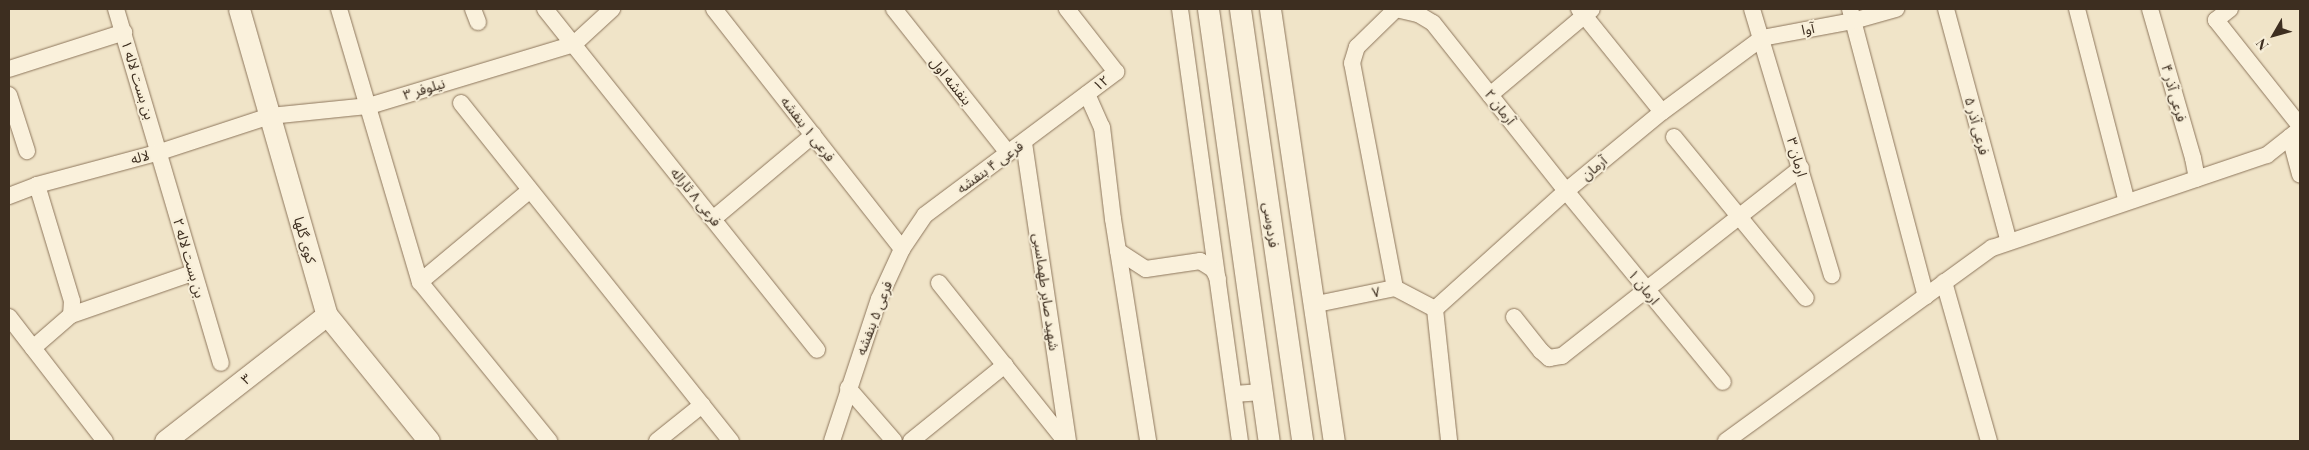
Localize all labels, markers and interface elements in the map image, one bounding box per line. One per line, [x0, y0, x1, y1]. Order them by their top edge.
north arrow [2249, 10, 2299, 60]
street label: آوا [1800, 20, 1816, 38]
text: N [2251, 35, 2272, 54]
street label: بن بست لاله ۱ [118, 38, 158, 122]
street label: بنفشه اول [927, 54, 975, 108]
street label: فرعی آذر ۴ [2158, 62, 2190, 124]
street label: ۱۲ [1090, 71, 1112, 95]
street label: نیلوفر ۳ [401, 75, 447, 103]
street label: آرمان ۲ [1481, 86, 1519, 128]
street label: فرعی ۱ بنفشه [777, 93, 839, 165]
street label: فرعی آذر ۵ [1961, 95, 1993, 157]
street label: ارمان ۳ [1783, 135, 1811, 179]
street label: فرعی ۴ بنفشه [954, 137, 1026, 197]
street label: لاله [129, 146, 151, 168]
street label: آرمان [1578, 152, 1610, 184]
street label: فرعی ۸ ثاراله [667, 164, 725, 230]
street label: فردوسی [1260, 201, 1282, 249]
street label: کوی گلها [290, 215, 320, 265]
street label: بن بست لاله ۲ [170, 216, 208, 300]
street label: شهید صابر طهماسبی [1029, 232, 1063, 352]
street label: ارمان ۱ [1625, 266, 1663, 308]
street label: فرعی ۵ بنفشه [852, 279, 896, 357]
street label: ۷ [1370, 283, 1382, 301]
street label: ۳ [238, 370, 254, 388]

